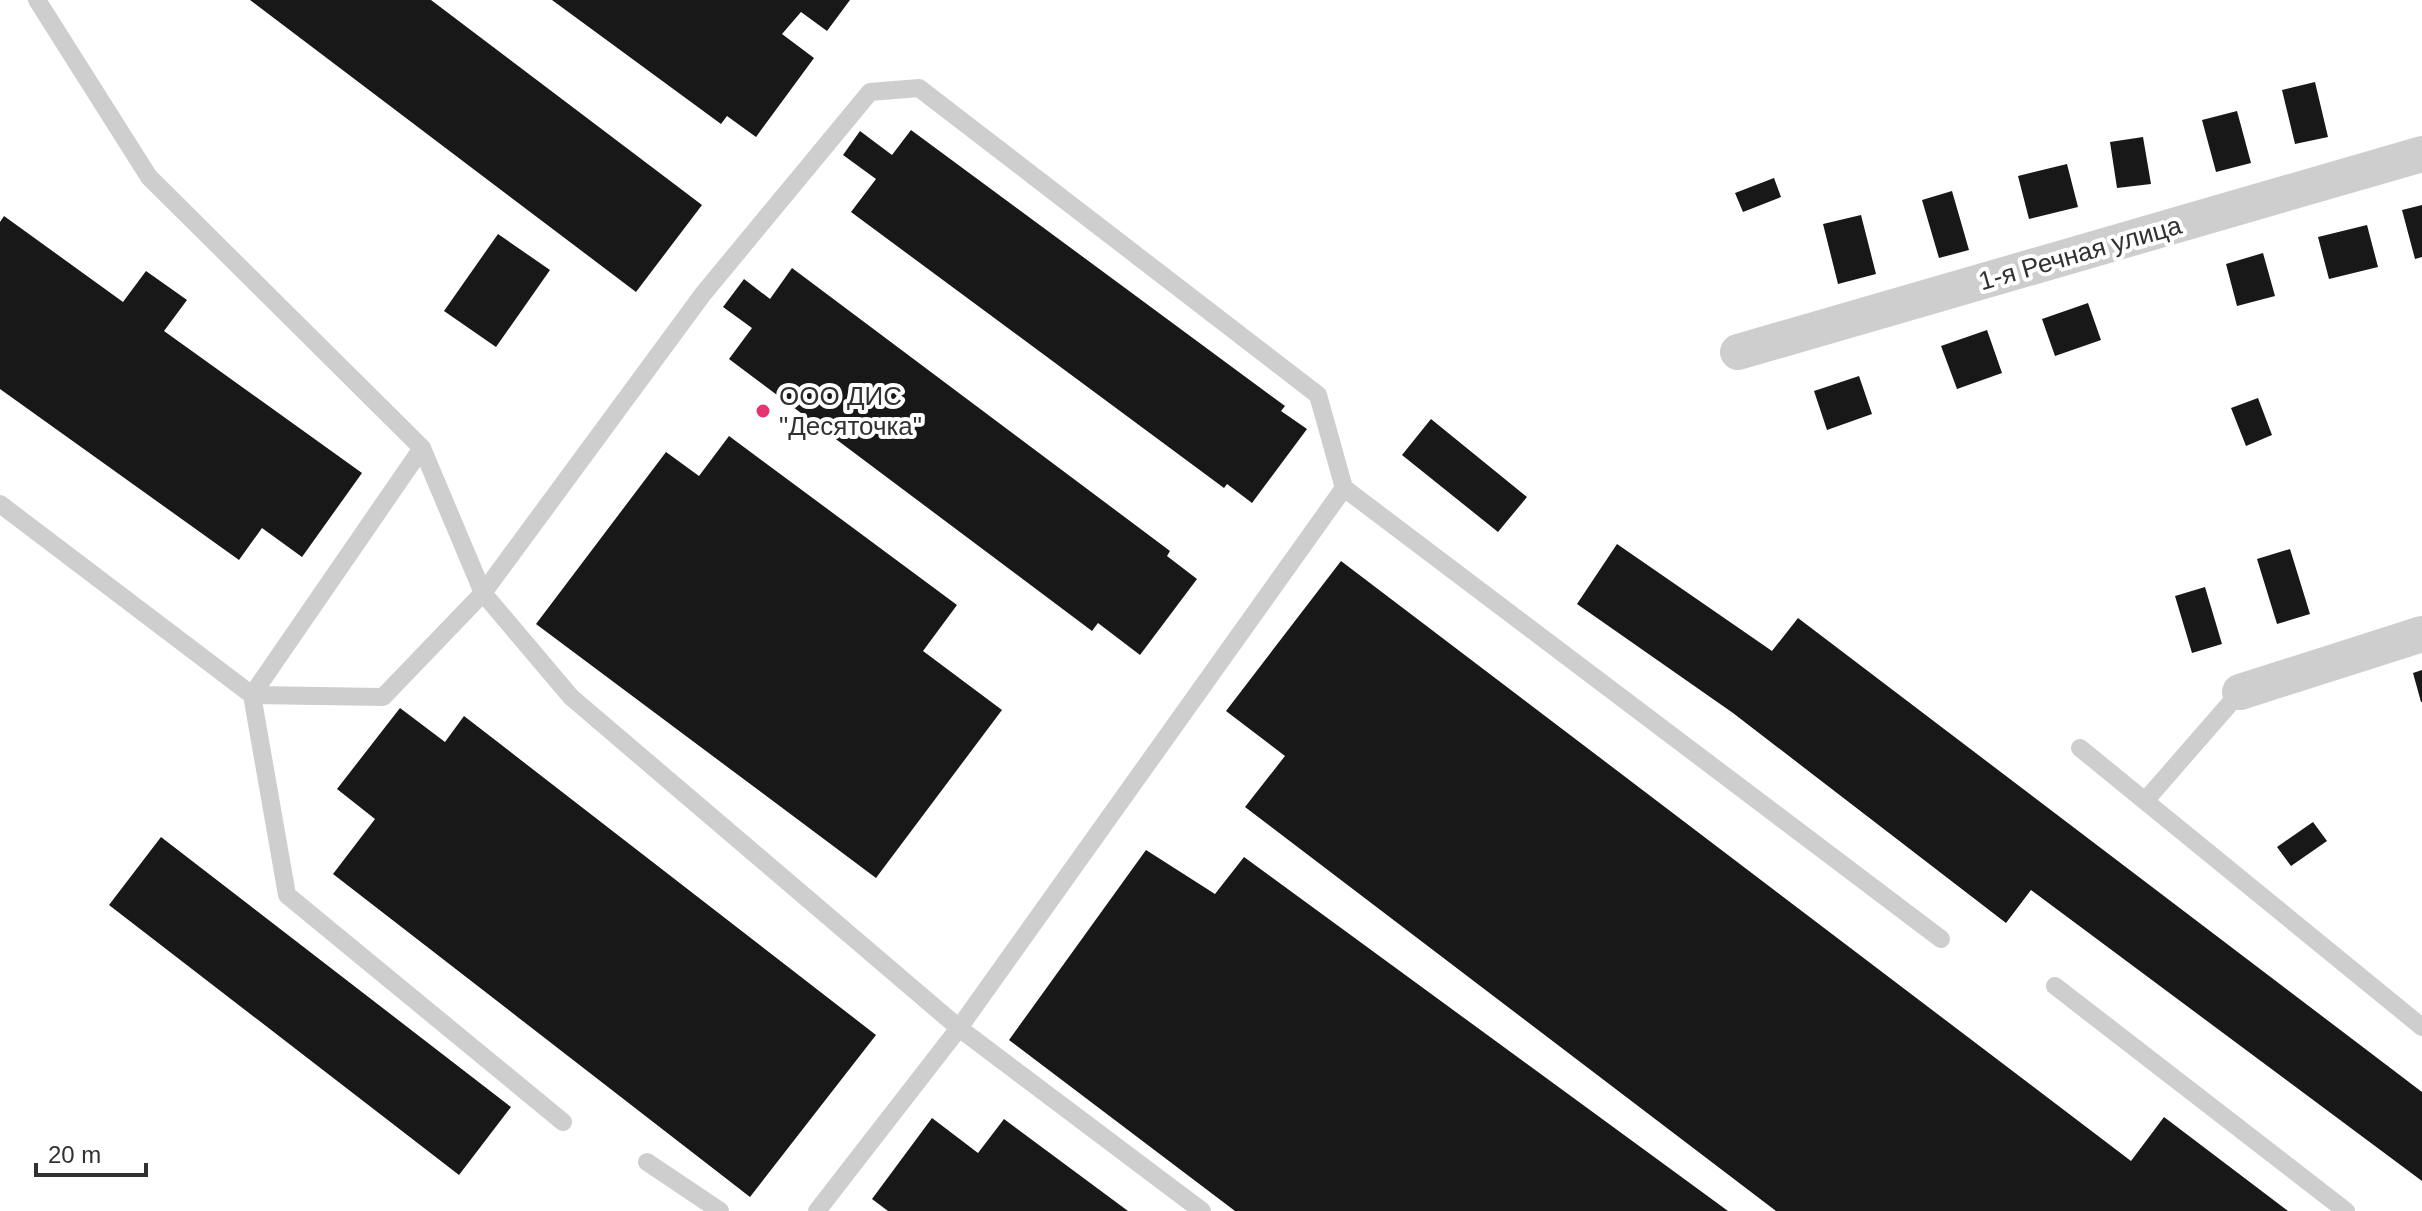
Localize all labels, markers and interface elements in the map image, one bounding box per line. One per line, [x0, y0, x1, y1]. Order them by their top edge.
street label: 1-я Речная улица [1975, 210, 2185, 296]
place label: ООО ДИС "Десяточка" [779, 381, 922, 441]
marker: ООО ДИС "Десяточка" [754, 402, 772, 420]
scale bar [36, 1127, 146, 1177]
text: 20 m [48, 1141, 101, 1168]

